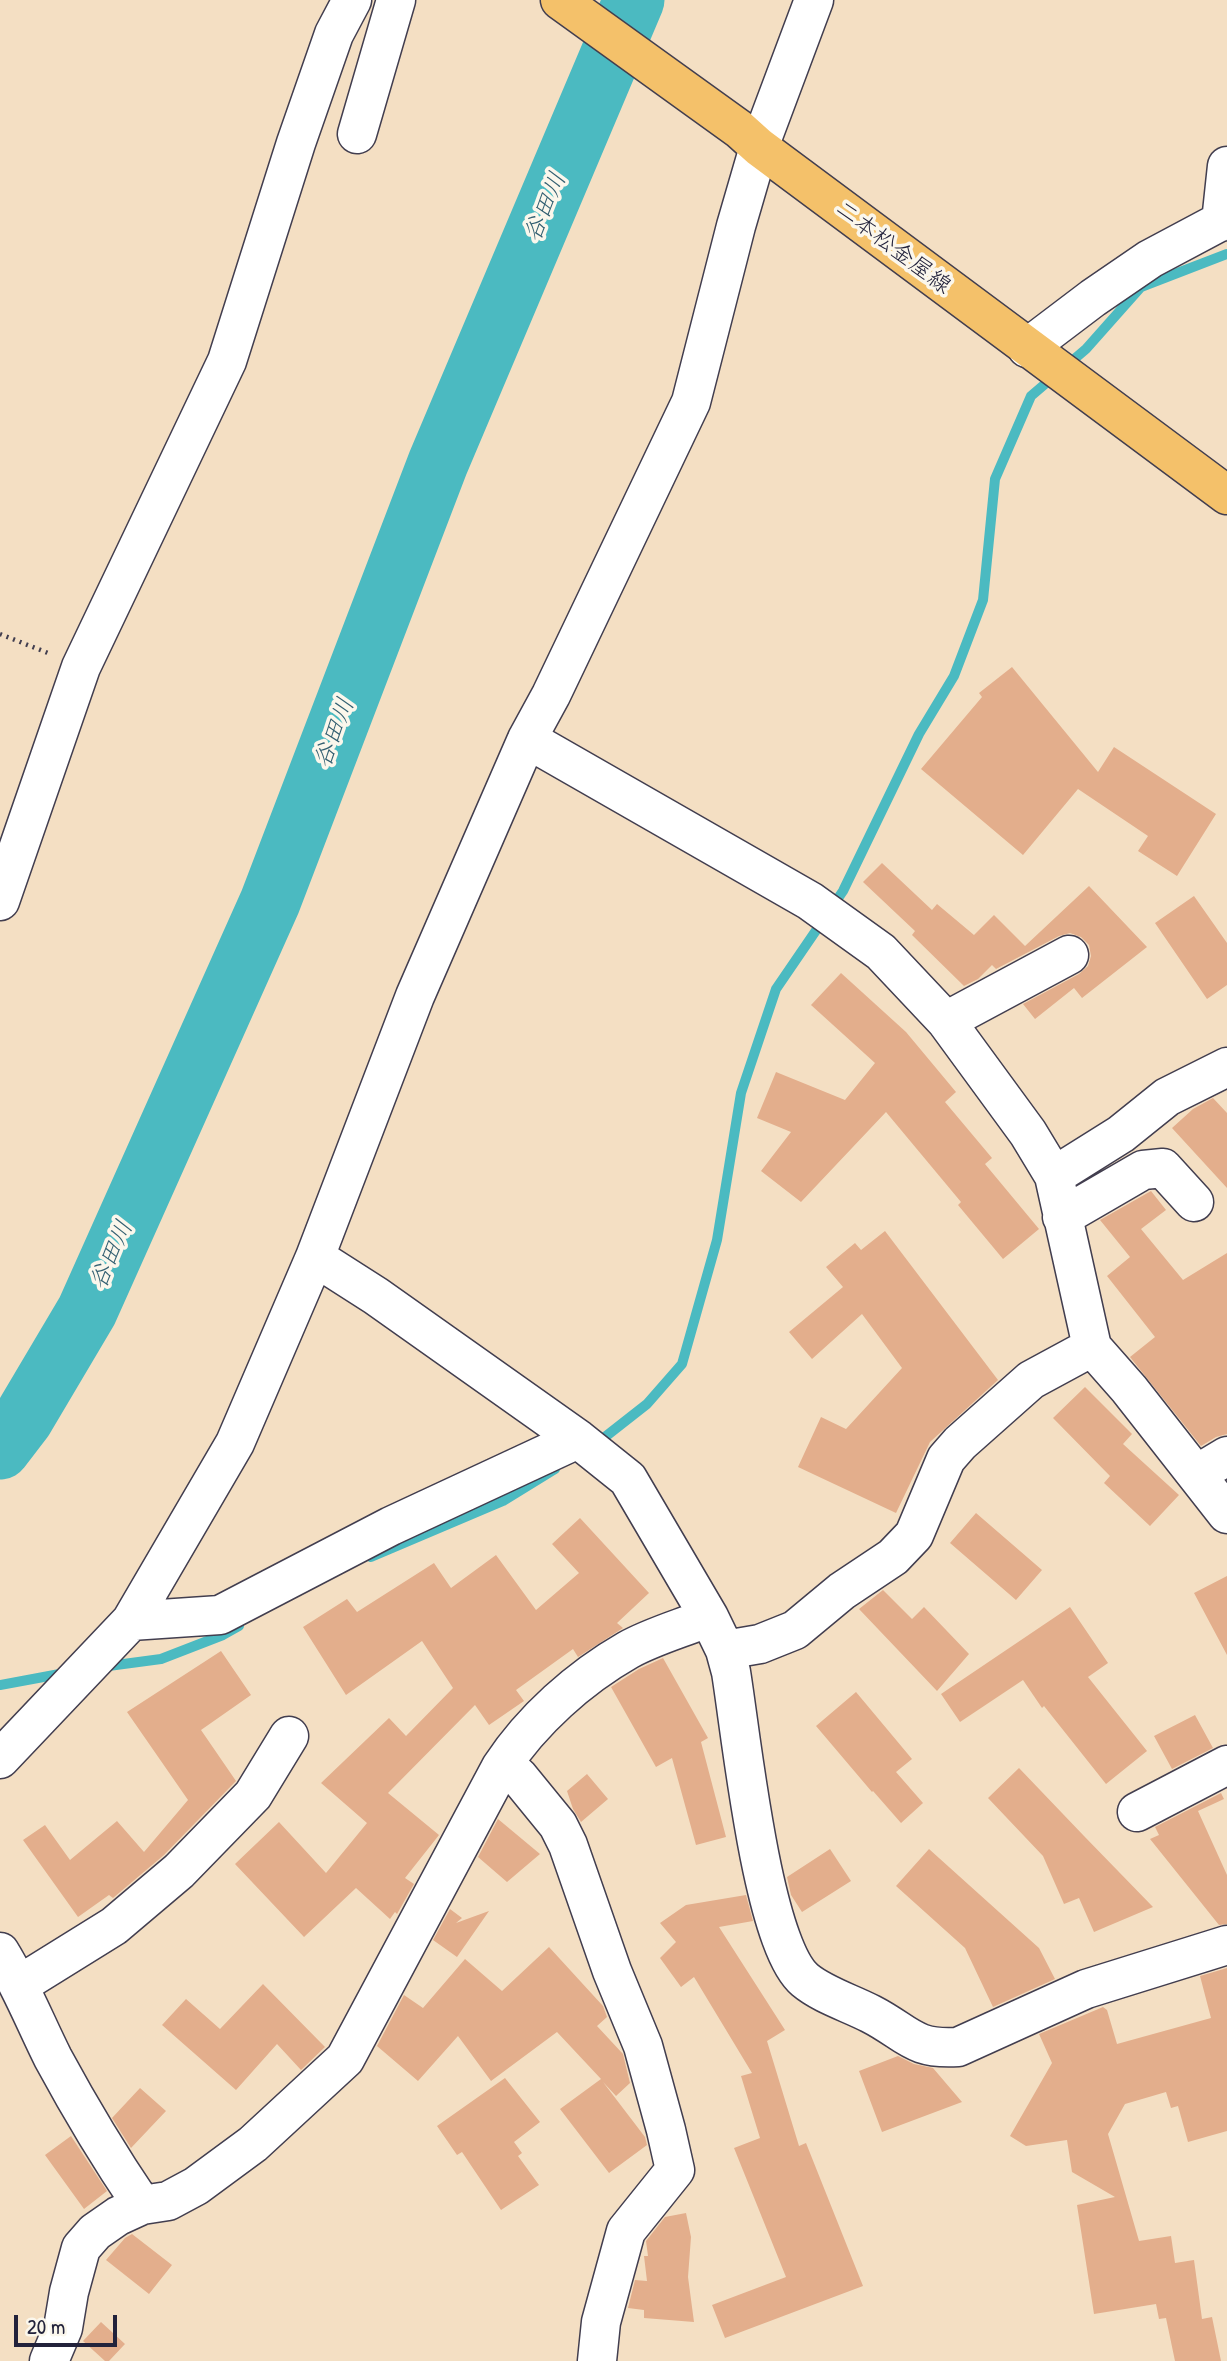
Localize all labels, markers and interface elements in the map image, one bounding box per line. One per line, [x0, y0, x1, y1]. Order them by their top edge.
water label: 谷田川 [519, 168, 573, 246]
street label: 二本松金屋線 [830, 195, 956, 301]
water label: 谷田川 [309, 694, 361, 772]
water label: 谷田川 [84, 1216, 140, 1294]
scale bar [18, 2302, 121, 2346]
text: 20 m [27, 2312, 65, 2341]

